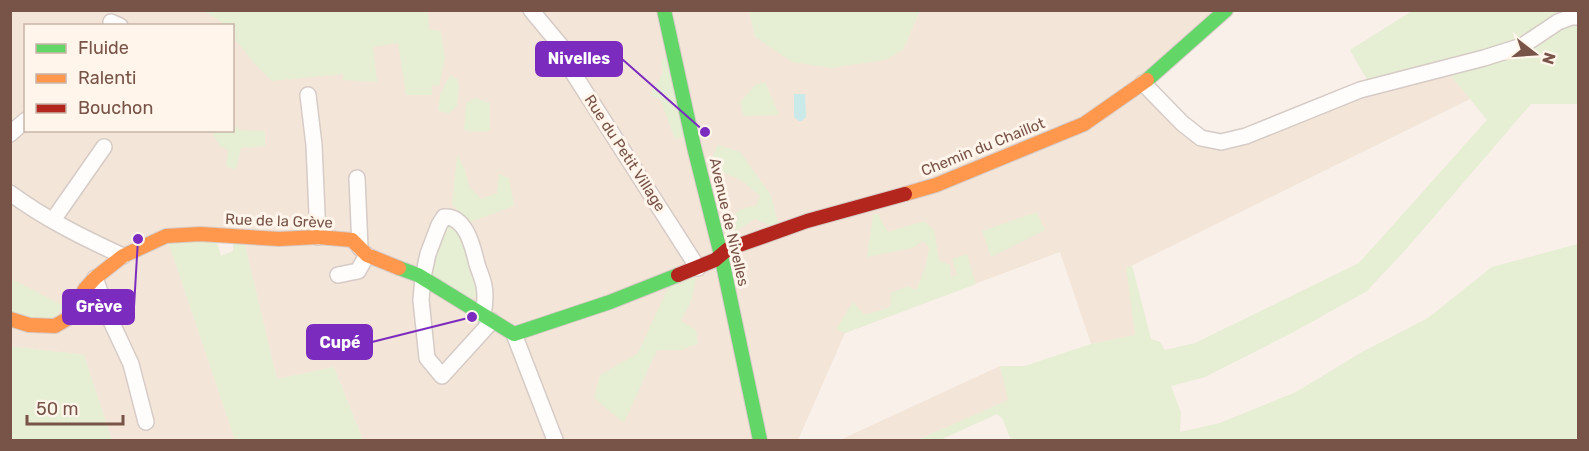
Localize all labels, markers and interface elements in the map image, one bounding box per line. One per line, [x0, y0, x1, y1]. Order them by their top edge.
legend [24, 24, 234, 132]
north arrow [1505, 24, 1565, 84]
text: Fluide [78, 37, 129, 59]
callout: Nivelles [536, 42, 622, 76]
text: Nivelles [548, 49, 610, 68]
text: N [1538, 50, 1560, 67]
text: Ralenti [78, 67, 136, 89]
street label: Rue du Petit Village [581, 91, 669, 215]
text: Bouchon [78, 97, 153, 119]
street label: Chemin du Chaillot [919, 114, 1048, 180]
street label: Avenue de Nivelles [705, 156, 753, 288]
street label: Rue de la Grève [225, 210, 333, 232]
callout: Grève [63, 290, 134, 324]
text: Grève [76, 297, 122, 316]
callout: Cupé [307, 325, 372, 359]
text: Cupé [319, 333, 361, 352]
scale bar [27, 388, 123, 426]
text: 50 m [36, 398, 79, 420]

